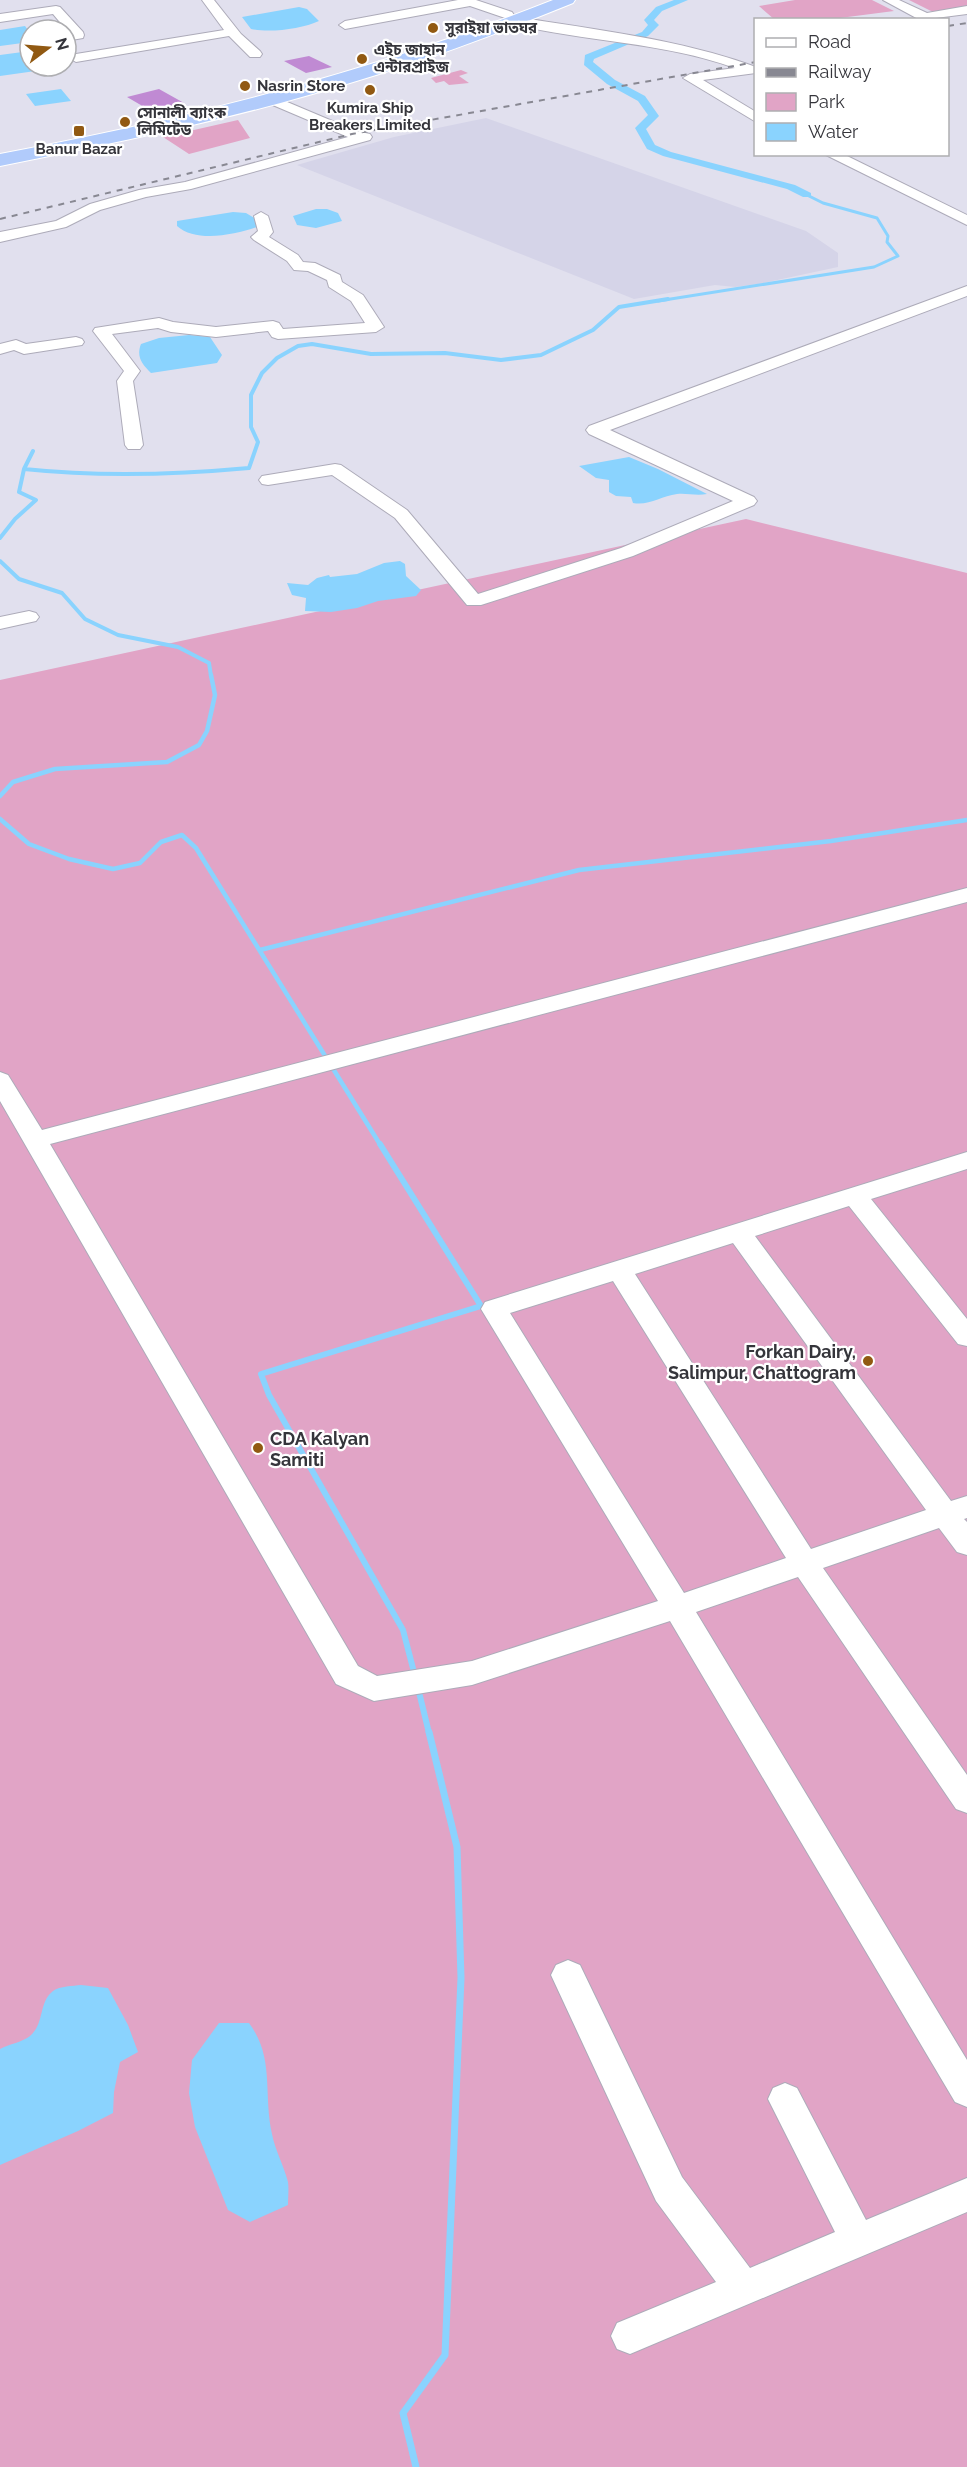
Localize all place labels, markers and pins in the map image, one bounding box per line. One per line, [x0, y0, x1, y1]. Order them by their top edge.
place label: সুরাইয়া ভাতঘর [444, 19, 538, 38]
marker: সুরাইয়া ভাতঘর [426, 21, 440, 35]
place label: এইচ জাহান এন্টারপ্রাইজ [374, 41, 450, 76]
marker: এইচ জাহান এন্টারপ্রাইজ [355, 52, 369, 66]
place label: Nasrin Store [257, 77, 345, 95]
marker: Nasrin Store [238, 79, 252, 93]
marker: Kumira Ship Breakers Limited [363, 83, 377, 97]
place label: Kumira Ship Breakers Limited [309, 99, 431, 134]
place label: সোনালী ব্যাংক লিমিটেড [136, 104, 227, 139]
marker: সোনালী ব্যাংক লিমিটেড [118, 115, 132, 129]
marker: Banur Bazar [72, 124, 86, 138]
place label: Banur Bazar [36, 140, 123, 158]
place label: Forkan Dairy, Salimpur, Chattogram [668, 1341, 856, 1383]
marker: Forkan Dairy, Salimpur, Chattogram [861, 1354, 875, 1368]
place label: CDA Kalyan Samiti [270, 1428, 369, 1470]
marker: CDA Kalyan Samiti [251, 1441, 265, 1455]

